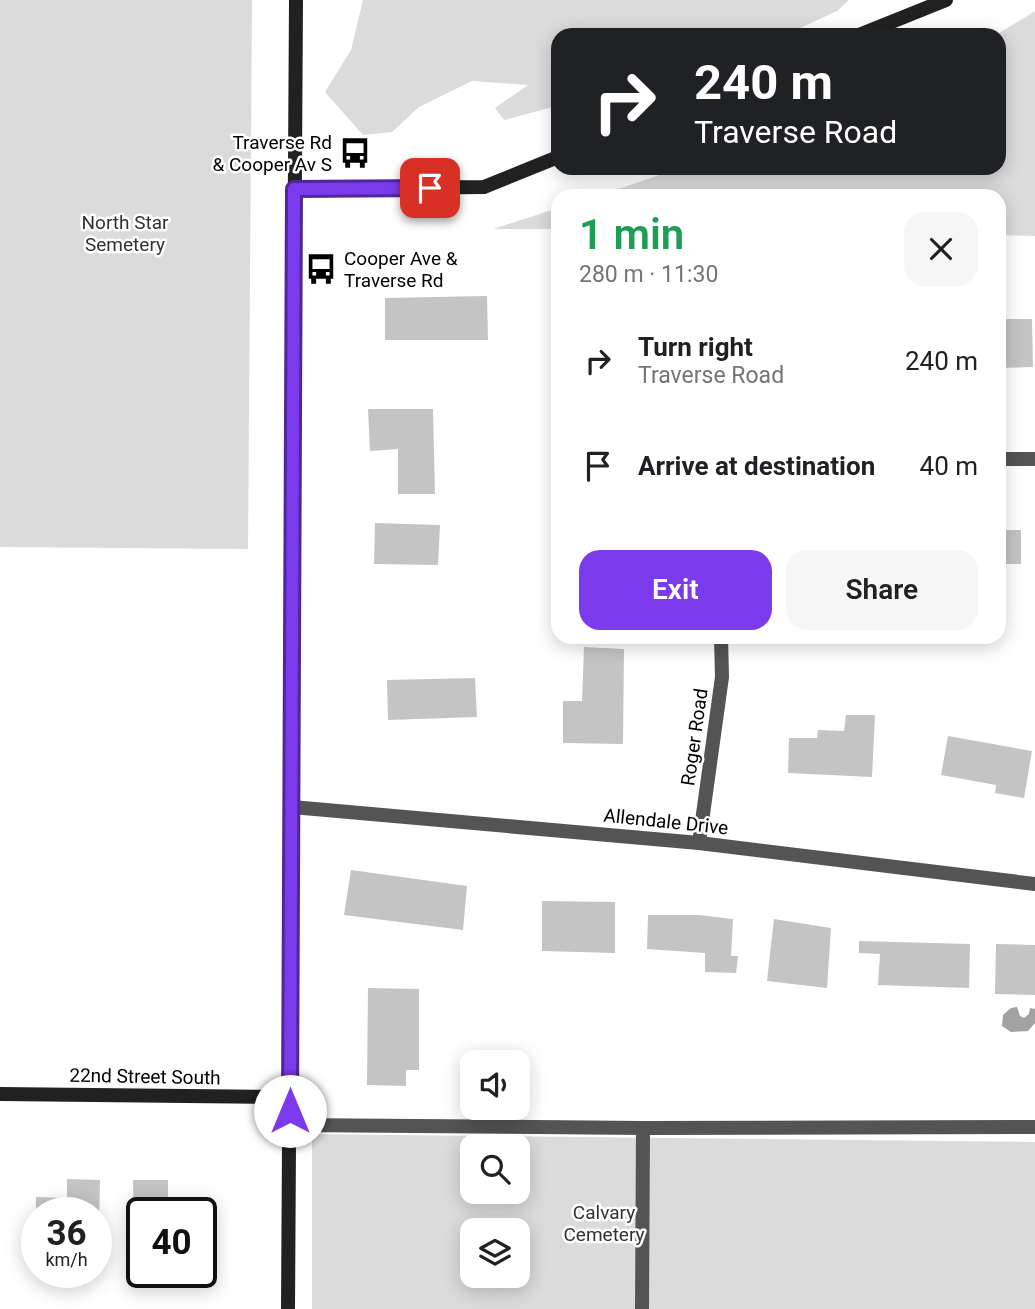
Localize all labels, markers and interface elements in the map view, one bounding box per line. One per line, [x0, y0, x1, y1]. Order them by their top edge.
text: 240 m [694, 54, 833, 111]
icon: right [579, 56, 670, 147]
text: Traverse Road [694, 113, 897, 151]
place label: Traverse Rd & Cooper Av S [212, 131, 332, 176]
bus stop icon: Traverse Rd & Cooper Av S [338, 136, 372, 170]
pin [400, 158, 460, 218]
icon: arrive [411, 169, 449, 207]
text: 1 min [579, 210, 684, 259]
park label: North Star Semetery [82, 211, 169, 256]
button: close [904, 212, 978, 286]
place label: Cooper Ave & Traverse Rd [344, 247, 458, 292]
bus stop icon: Cooper Ave & Traverse Rd [304, 252, 338, 286]
text: 280 m · 11:30 [579, 261, 718, 288]
text: Turn right [638, 332, 753, 362]
icon: right [579, 342, 617, 380]
text: 240 m [905, 346, 978, 376]
text: Traverse Road [638, 362, 784, 389]
icon: arrive [579, 447, 617, 485]
text: Arrive at destination [638, 451, 875, 481]
text: 40 m [920, 451, 978, 481]
button: Exit [579, 550, 772, 630]
button: Share [786, 550, 978, 630]
street label: Roger Road [676, 687, 713, 787]
street label: Allendale Drive [602, 804, 729, 839]
map controls [460, 1050, 530, 1288]
button: sound [460, 1050, 530, 1120]
street label: 22nd Street South [69, 1064, 221, 1089]
position arrow [253, 1074, 327, 1148]
button: search [460, 1134, 530, 1204]
speed limit sign: 40 [126, 1197, 217, 1288]
park label: Calvary Cemetery [563, 1201, 645, 1246]
text: 36 [46, 1213, 87, 1254]
button: layers [460, 1218, 530, 1288]
text: km/h [45, 1249, 88, 1270]

